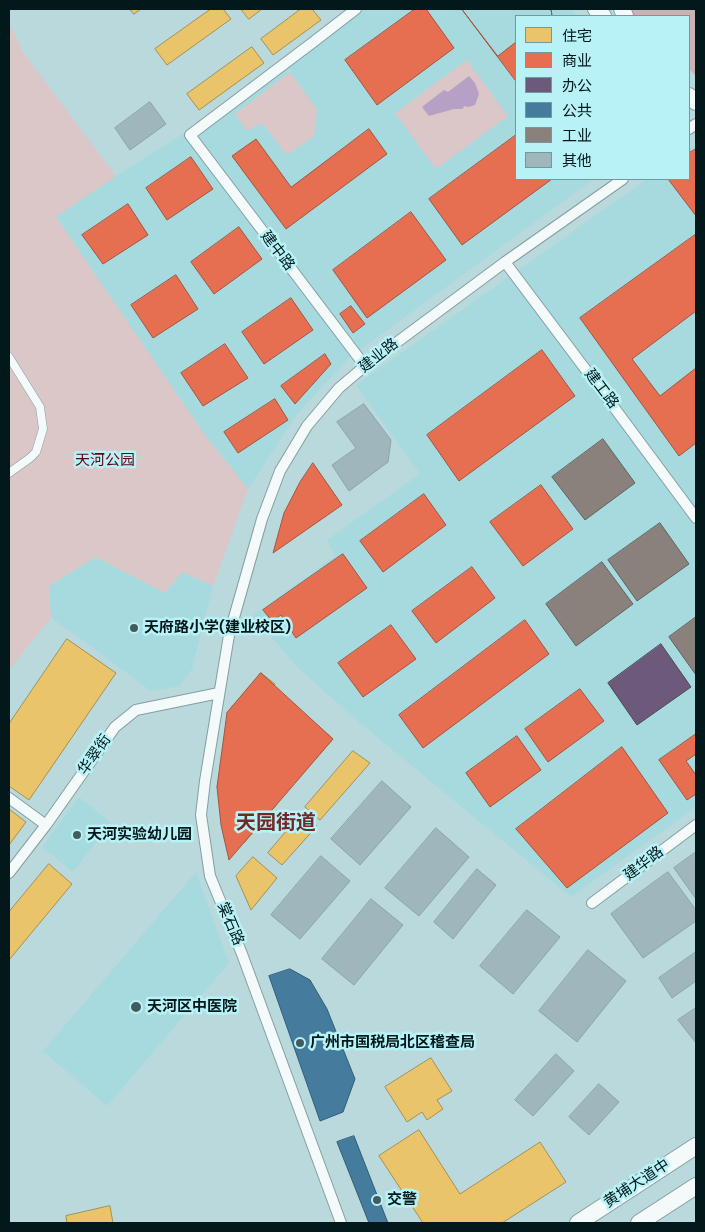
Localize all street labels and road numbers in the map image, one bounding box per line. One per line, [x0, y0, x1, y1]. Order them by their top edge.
street label: 建中路 [256, 228, 298, 274]
street label: 建业路 [356, 335, 402, 377]
street label: 建工路 [580, 366, 622, 412]
street label: 华翠街 [75, 731, 115, 779]
street label: 建华路 [621, 843, 667, 885]
street label: 棠石路 [213, 900, 247, 948]
street label: 黄埔大道中 [601, 1156, 673, 1212]

